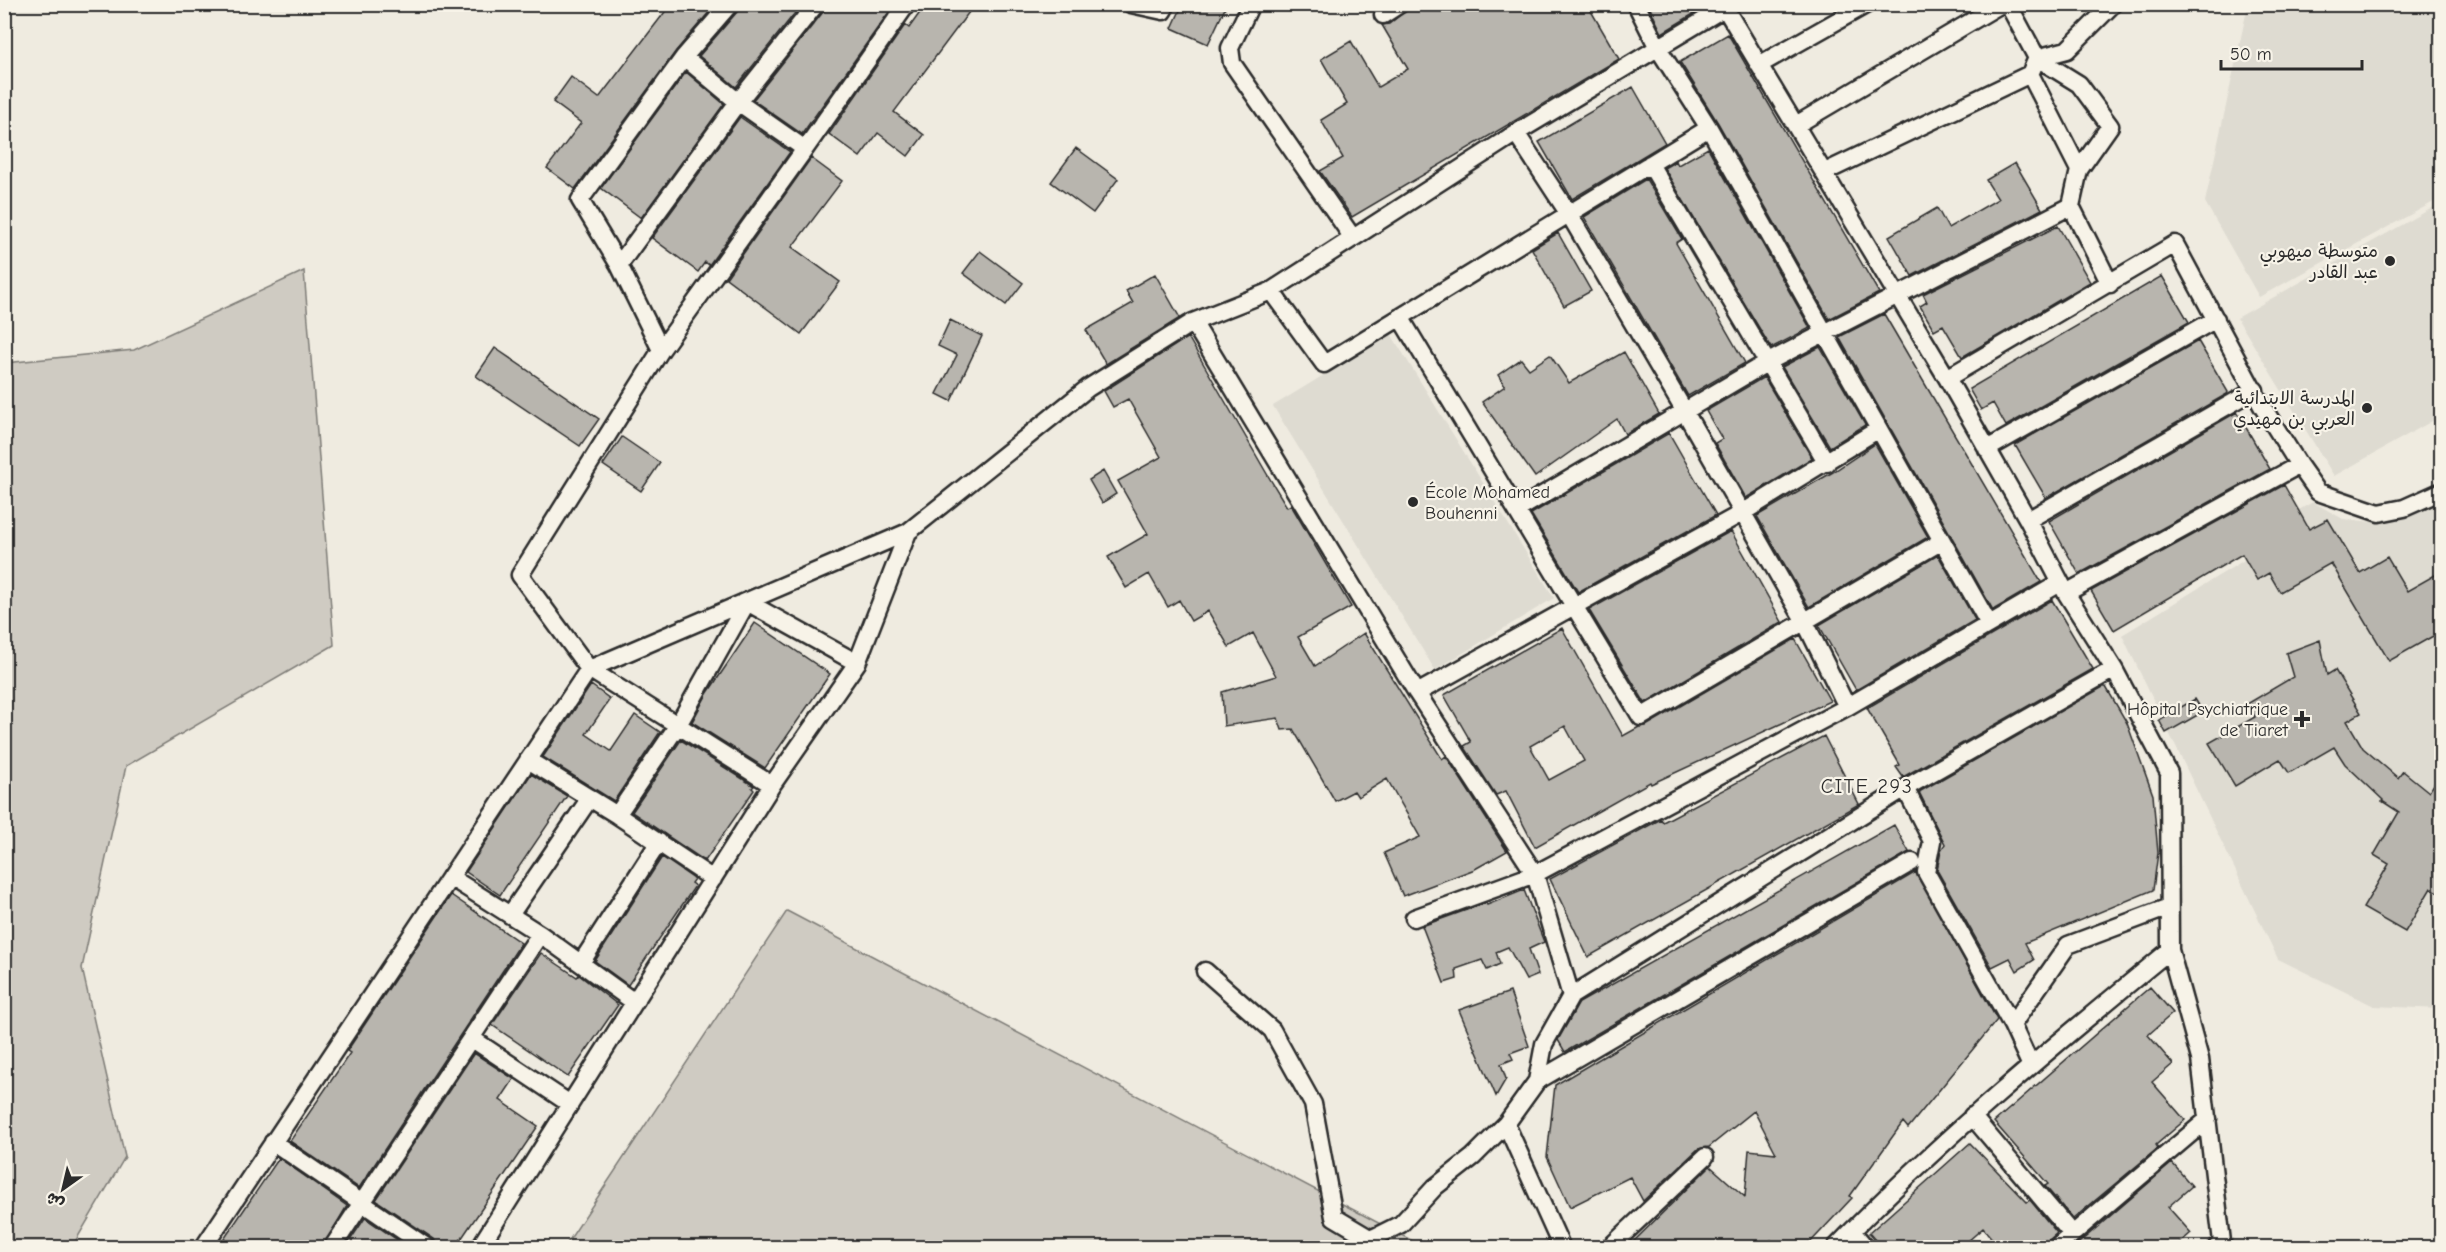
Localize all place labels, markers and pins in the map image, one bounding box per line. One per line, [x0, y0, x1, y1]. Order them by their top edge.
place label: متوسطة ميهوبي عبد القادر [2260, 241, 2378, 283]
marker: متوسطة ميهوبي عبد القادر [2383, 254, 2397, 268]
place label: المدرسة الابتدائية العربي بن مهيدي [2233, 388, 2355, 435]
marker: المدرسة الابتدائية العربي بن مهيدي [2360, 401, 2374, 415]
place label: École Mohamed Bouhenni [1425, 481, 1550, 524]
marker: École Mohamed Bouhenni [1406, 495, 1420, 509]
place label: Hôpital Psychiatrique de Tiaret [2127, 699, 2289, 741]
marker: Hôpital Psychiatrique de Tiaret [2293, 710, 2311, 728]

